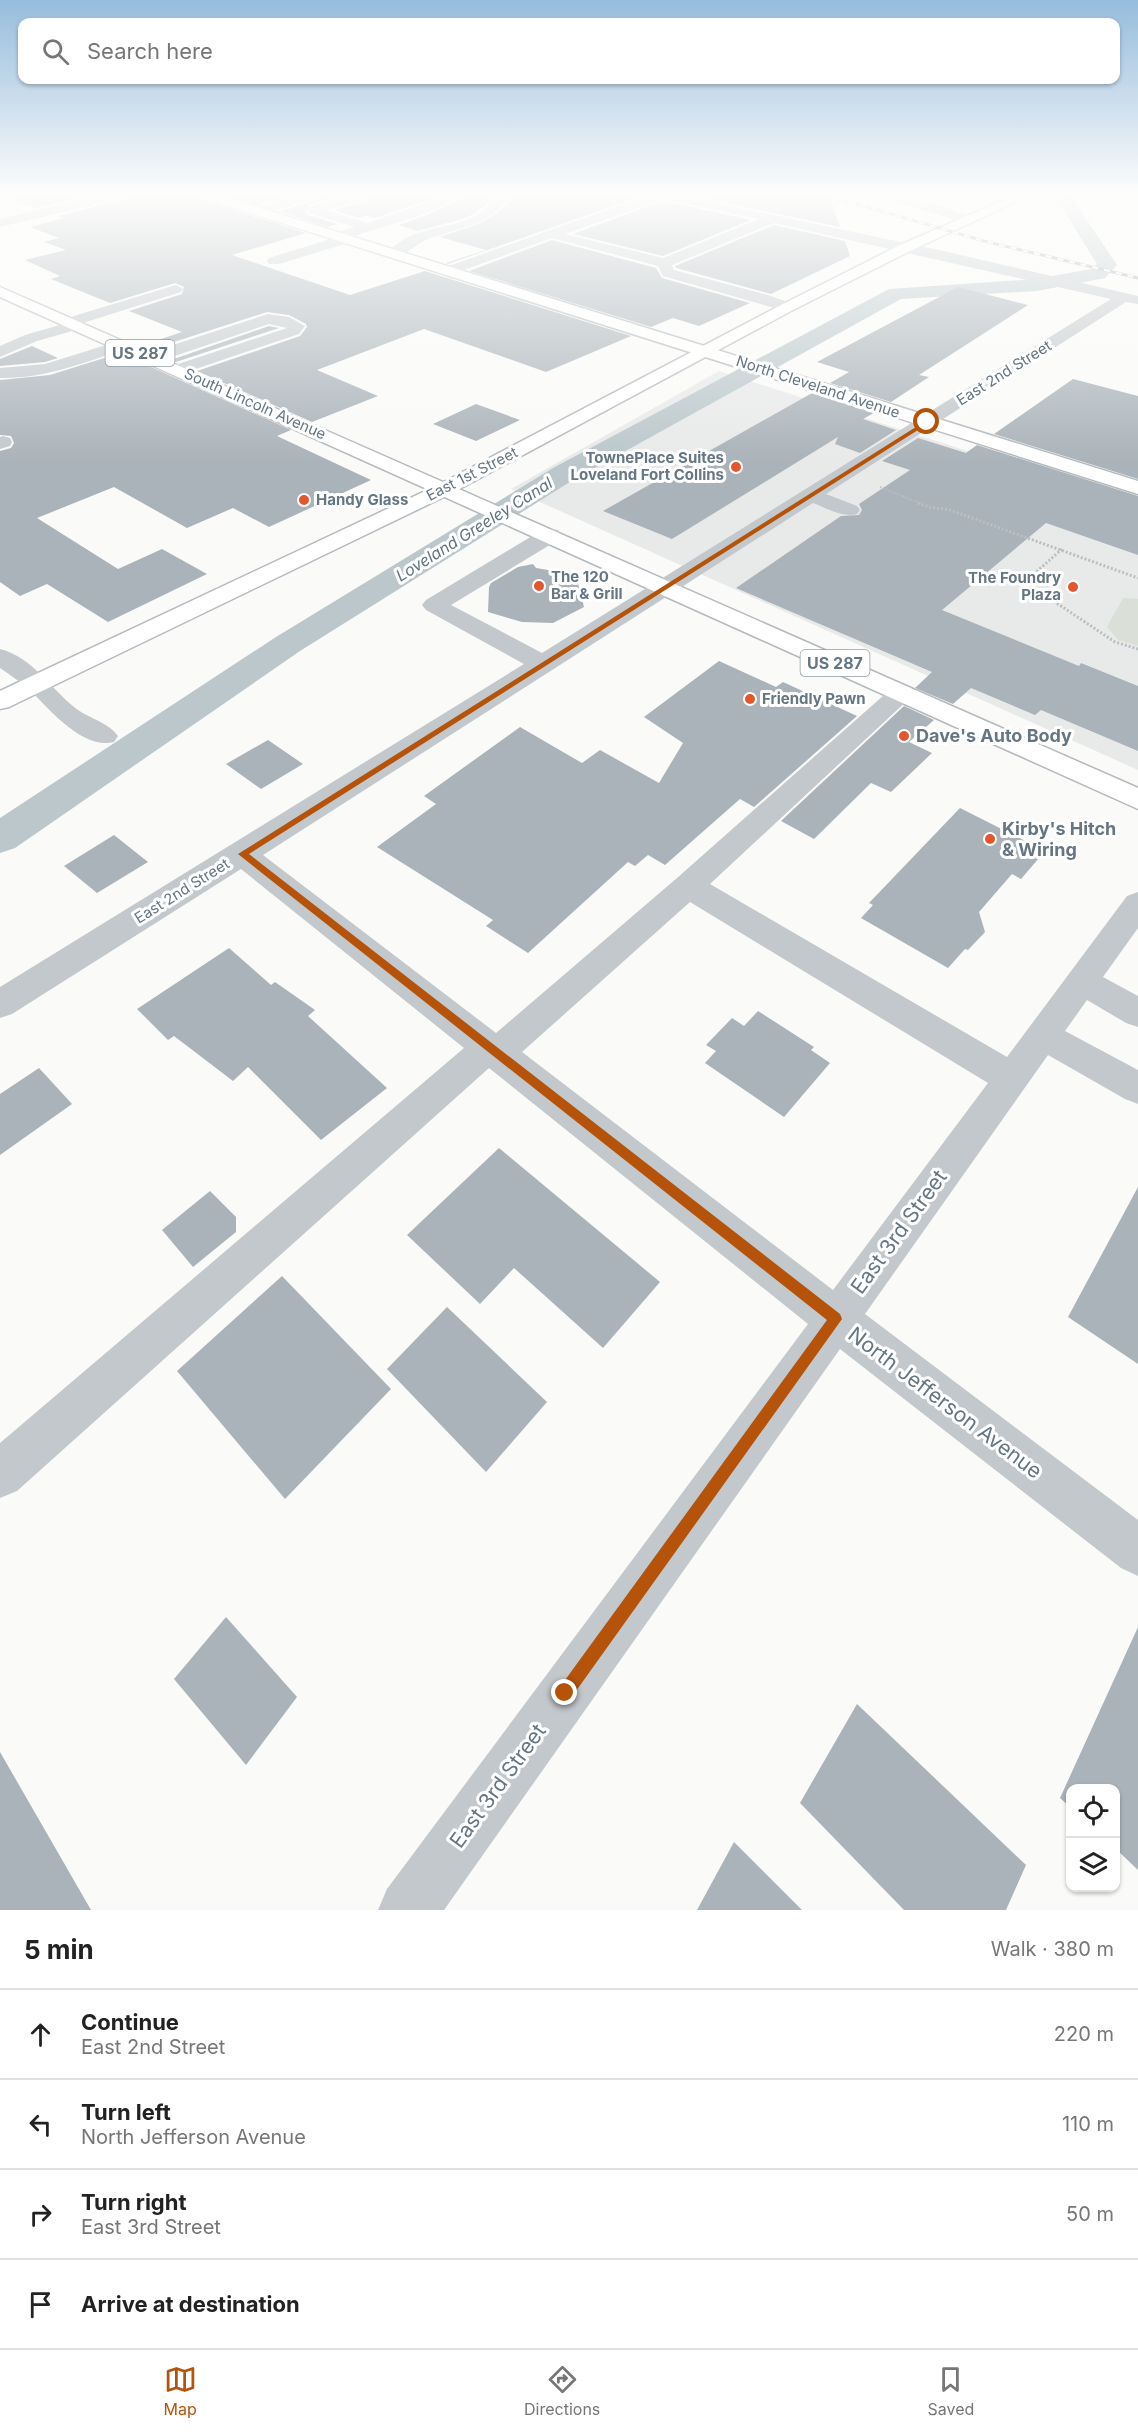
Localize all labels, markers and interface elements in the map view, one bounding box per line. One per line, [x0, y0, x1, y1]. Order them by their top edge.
search box [18, 18, 1120, 84]
icon: search [39, 35, 72, 68]
text: Search here [87, 38, 213, 64]
street label: East 2nd Street [953, 336, 1055, 409]
road number: US 287 [106, 340, 174, 366]
street label: North Cleveland Avenue [734, 351, 902, 422]
street label: South Lincoln Avenue [181, 364, 329, 443]
route start [913, 408, 939, 434]
street label: East 1st Street [423, 442, 521, 505]
place label: TownePlace Suites Loveland Fort Collins [571, 448, 724, 484]
marker: TownePlace Suites Loveland Fort Collins [729, 460, 743, 474]
water label: Loveland Greeley Canal [392, 473, 556, 585]
place label: Handy Glass [316, 490, 408, 509]
marker: Handy Glass [297, 493, 311, 507]
place label: The 120 Bar & Grill [551, 567, 623, 603]
place label: The Foundry Plaza [968, 568, 1061, 604]
marker: The 120 Bar & Grill [532, 579, 546, 593]
marker: The Foundry Plaza [1066, 580, 1080, 594]
road number: US 287 [800, 650, 870, 676]
place label: Friendly Pawn [762, 689, 866, 708]
marker: Friendly Pawn [743, 692, 757, 706]
place label: Dave's Auto Body [916, 725, 1072, 746]
marker: Dave's Auto Body [897, 729, 911, 743]
place label: Kirby's Hitch & Wiring [1002, 818, 1116, 860]
marker: Kirby's Hitch & Wiring [983, 832, 997, 846]
street label: East 2nd Street [131, 854, 233, 927]
street label: East 3rd Street [845, 1165, 952, 1298]
street label: North Jefferson Avenue [844, 1322, 1047, 1484]
route end [551, 1679, 577, 1705]
street label: East 3rd Street [444, 1719, 551, 1852]
map controls [1066, 1784, 1120, 1892]
button: locate [1066, 1784, 1120, 1838]
button: layers [1066, 1838, 1120, 1892]
text: 5 min [24, 1934, 94, 1965]
text: Walk · 380 m [991, 1937, 1114, 1961]
text: Continue [81, 2009, 179, 2035]
icon: ahead [24, 2018, 57, 2051]
text: 220 m [1054, 2022, 1114, 2046]
text: East 2nd Street [81, 2035, 225, 2059]
text: Turn left [81, 2099, 171, 2125]
icon: left [24, 2108, 57, 2141]
text: 110 m [1062, 2112, 1114, 2136]
text: North Jefferson Avenue [81, 2125, 306, 2149]
text: Turn right [81, 2189, 187, 2215]
icon: right [24, 2198, 57, 2231]
text: 50 m [1066, 2202, 1114, 2226]
text: East 3rd Street [81, 2215, 221, 2239]
icon: arrive [24, 2288, 57, 2321]
text: Arrive at destination [81, 2291, 300, 2317]
tab: Map [164, 2363, 197, 2419]
tab: Directions [524, 2363, 600, 2419]
tab: Saved [928, 2363, 974, 2419]

